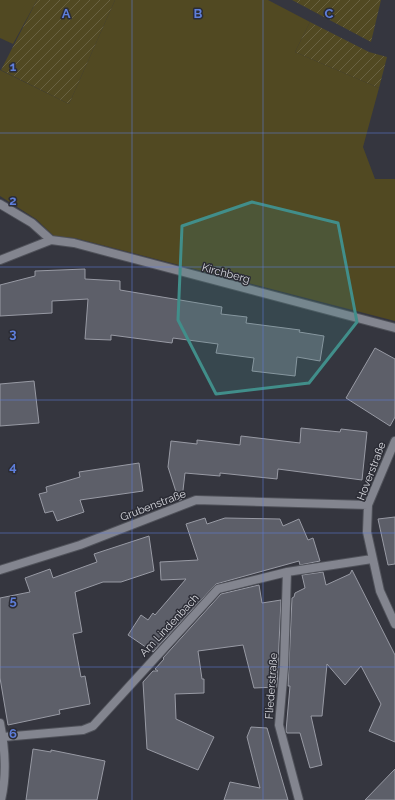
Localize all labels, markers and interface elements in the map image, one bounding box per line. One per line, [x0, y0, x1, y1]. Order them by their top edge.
text: A [62, 6, 71, 21]
text: B [194, 6, 203, 21]
text: C [325, 6, 334, 21]
text: 1 [10, 59, 17, 74]
text: 2 [9, 193, 17, 208]
street label: Kirchberg [200, 261, 251, 286]
text: 3 [9, 326, 17, 341]
street label: Hoverstraße [354, 440, 389, 502]
text: 4 [9, 459, 17, 474]
street label: Grubenstraße [119, 487, 188, 524]
street label: Am Lindenbach [137, 591, 202, 659]
text: 5 [9, 593, 17, 608]
street label: Fliederstraße [263, 652, 280, 720]
text: 6 [9, 726, 17, 741]

